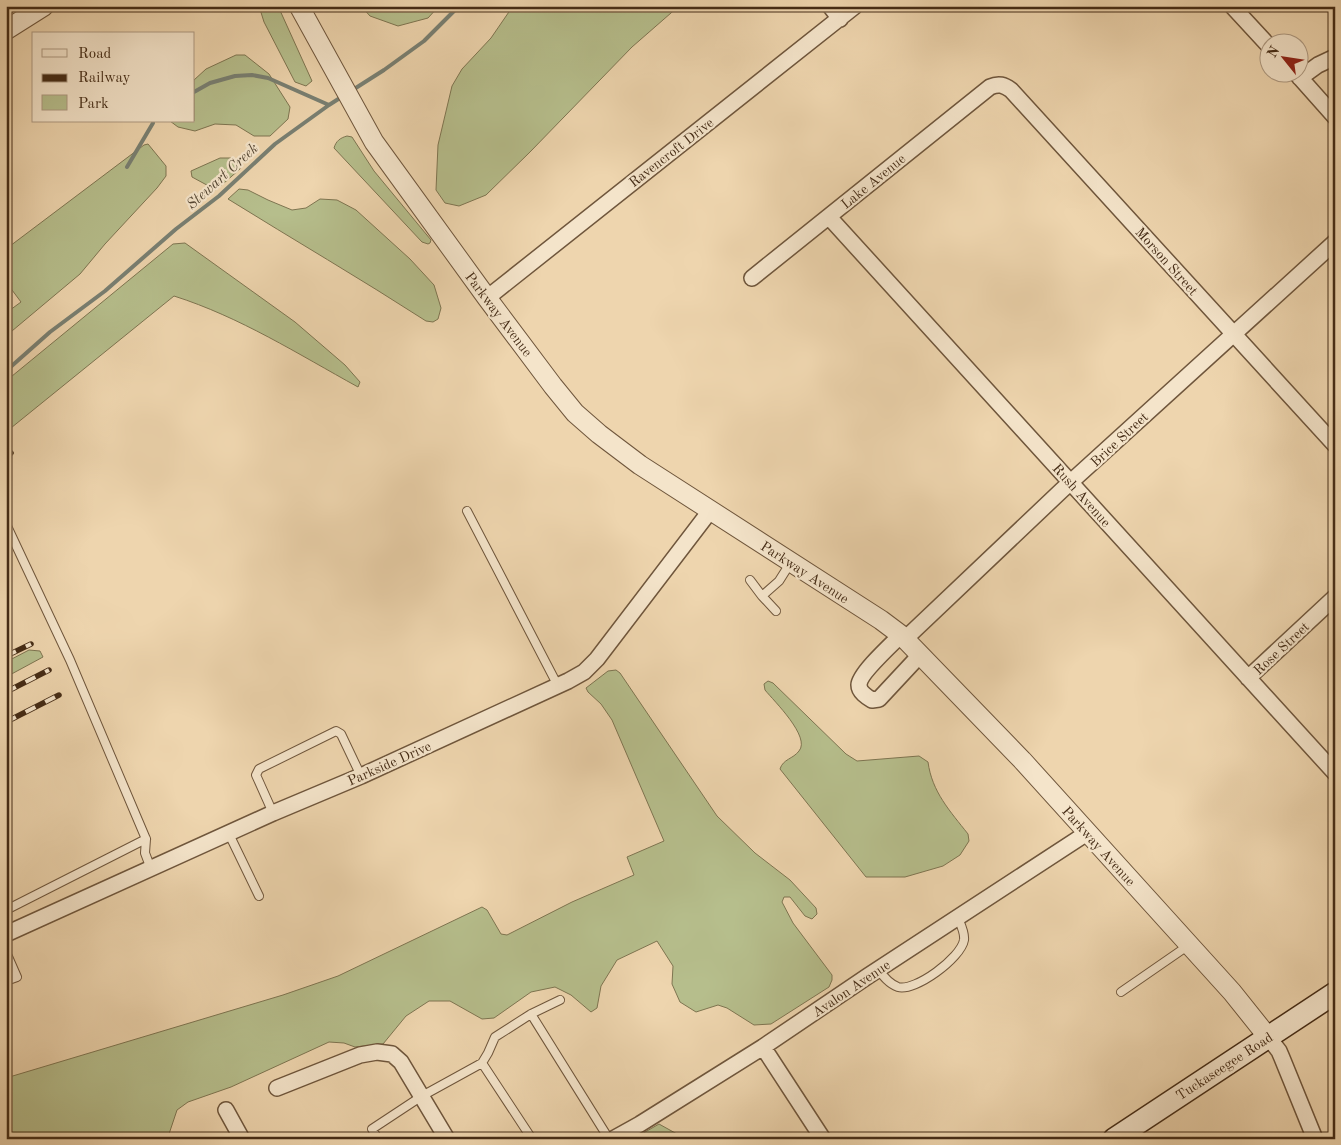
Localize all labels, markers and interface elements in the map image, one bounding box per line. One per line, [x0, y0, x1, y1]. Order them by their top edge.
legend [32, 32, 195, 122]
north arrow [1258, 32, 1308, 82]
text: N [1265, 44, 1282, 60]
text: Road [78, 47, 112, 62]
text: Railway [78, 71, 131, 86]
text: Park [78, 97, 109, 112]
street label: Ravencroft Drive [627, 116, 717, 190]
water label: Stewart Creek [184, 141, 262, 213]
street label: Lake Avenue [839, 152, 909, 212]
street label: Morson Street [1132, 225, 1200, 298]
street label: Parkway Avenue [462, 270, 534, 359]
street label: Brice Street [1088, 410, 1151, 470]
street label: Rush Avenue [1049, 461, 1113, 530]
street label: Parkway Avenue [758, 539, 851, 606]
street label: Rose Street [1251, 620, 1312, 678]
street label: Parkside Drive [345, 739, 433, 789]
street label: Parkway Avenue [1059, 804, 1138, 889]
street label: Avalon Avenue [810, 958, 893, 1020]
street label: Tuckaseegee Road [1174, 1030, 1275, 1103]

